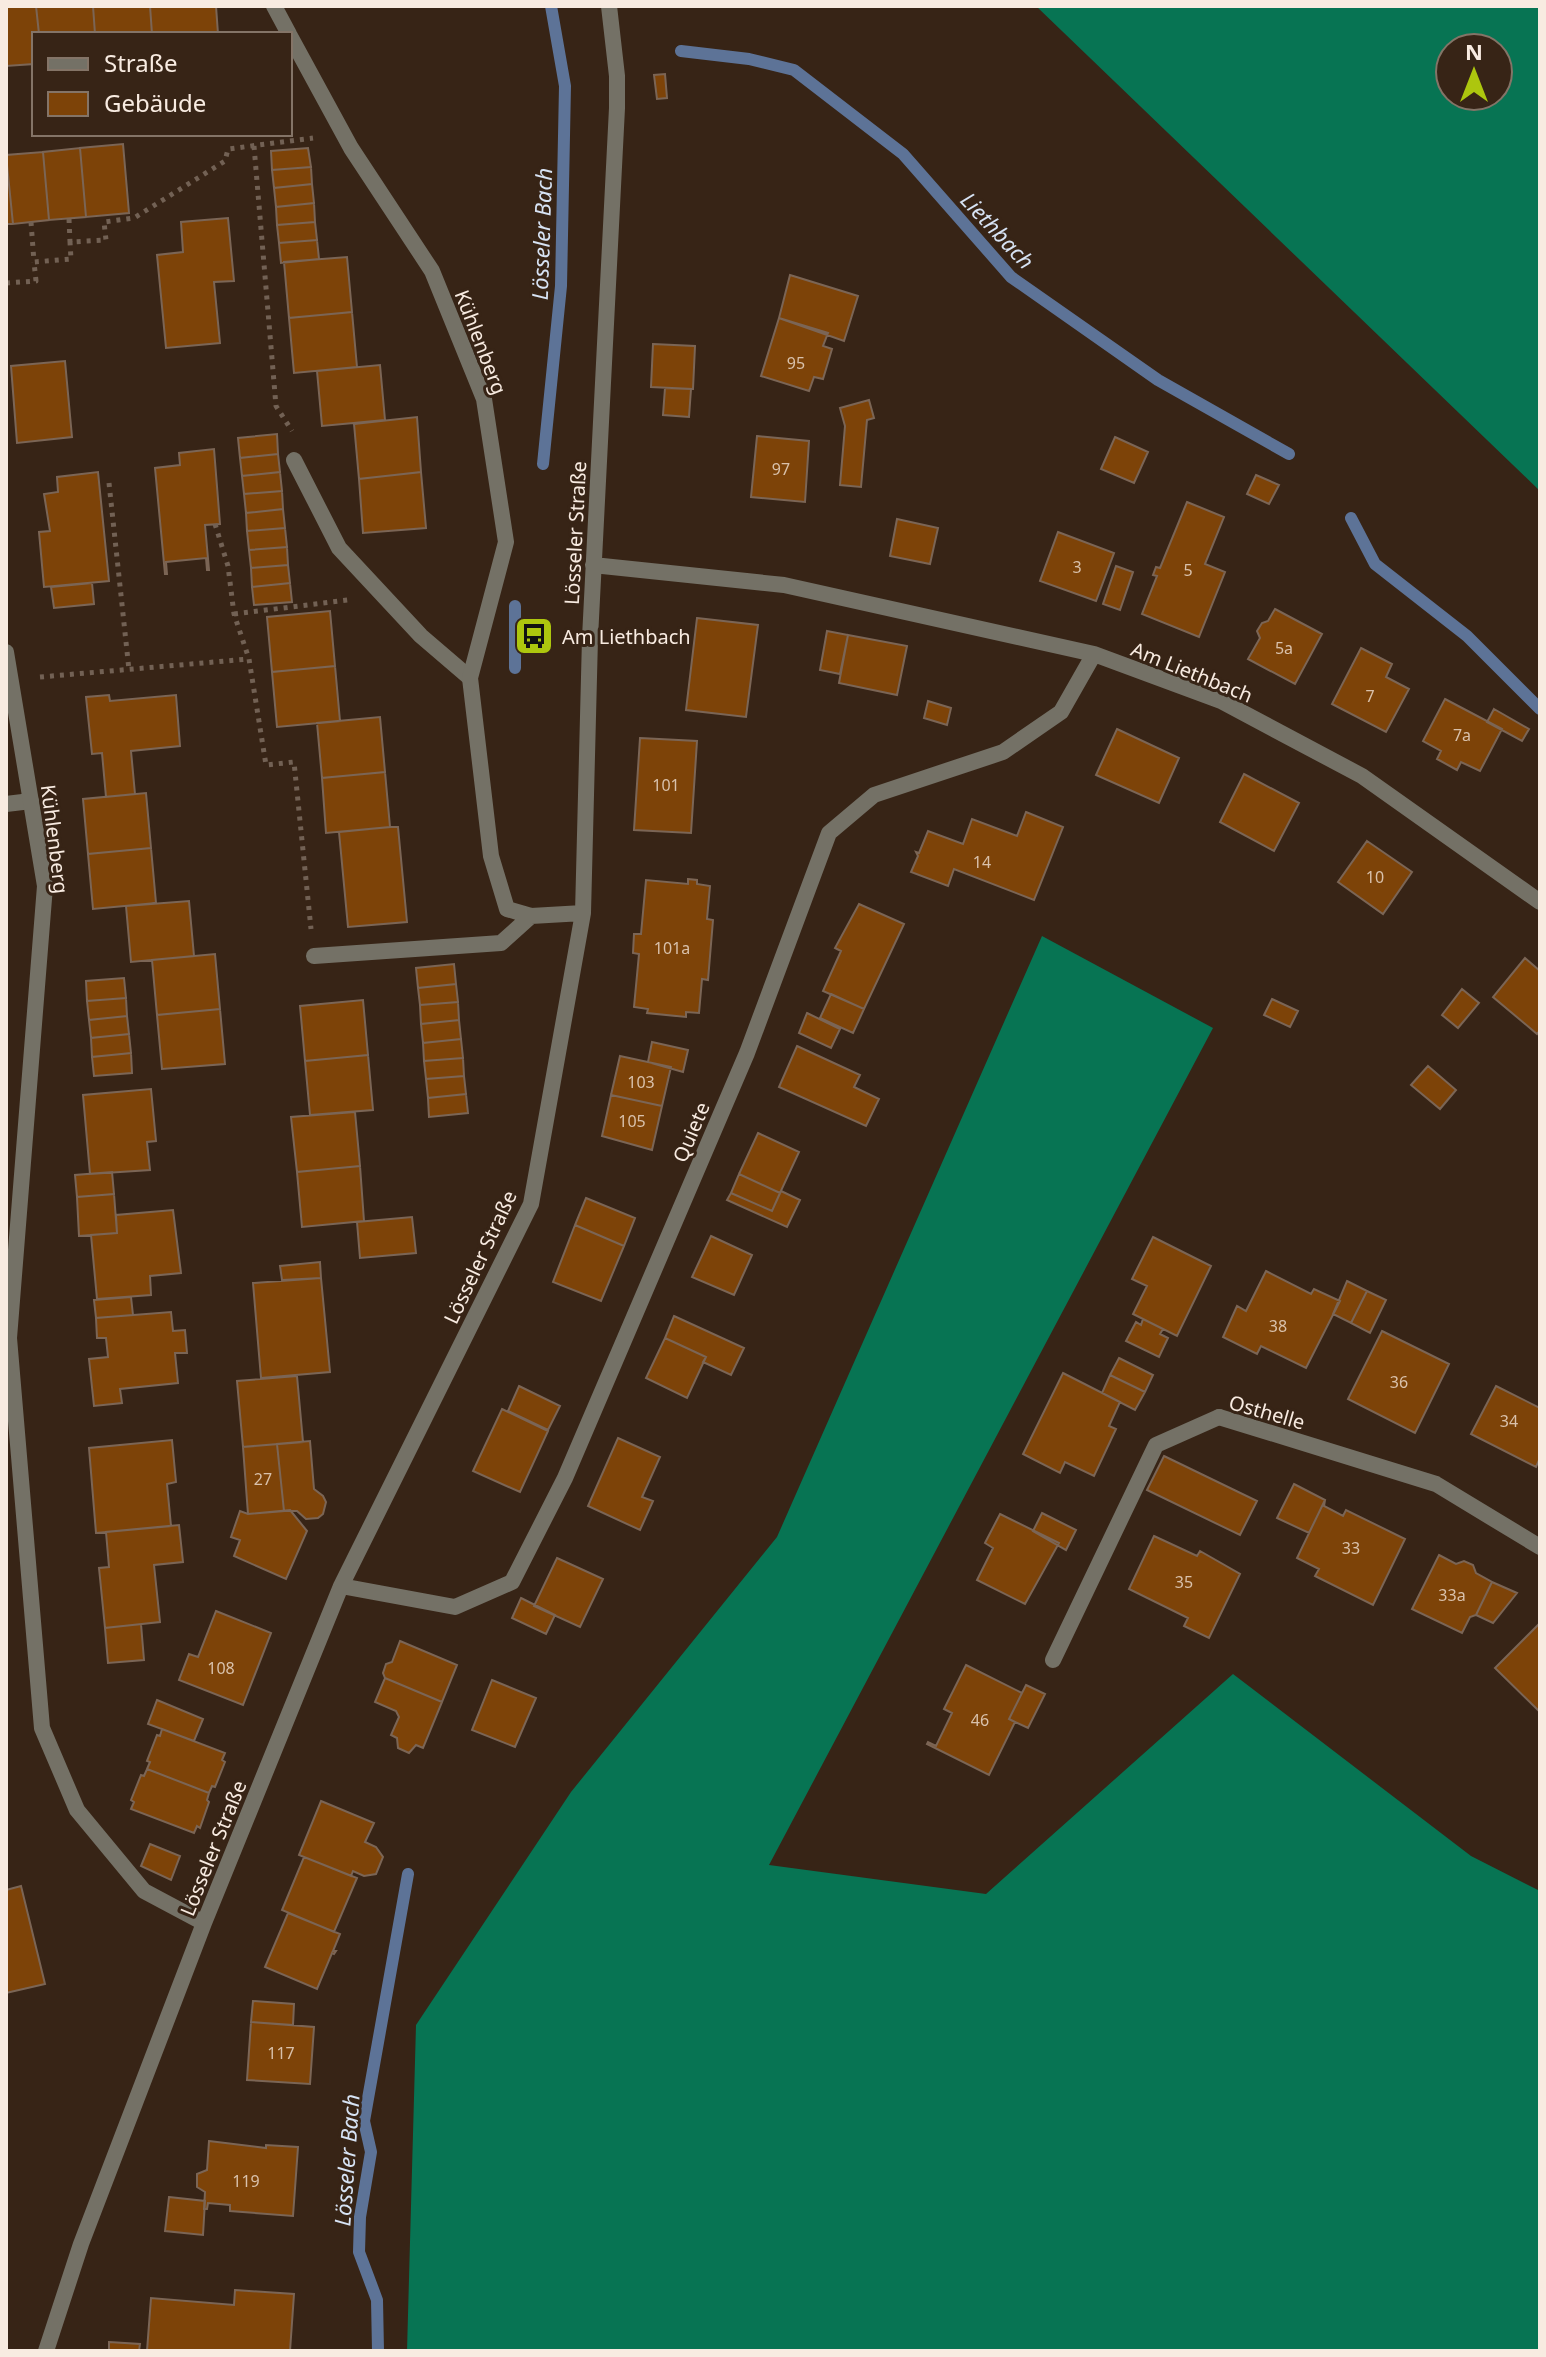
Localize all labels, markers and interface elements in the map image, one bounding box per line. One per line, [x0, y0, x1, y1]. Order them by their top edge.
legend [32, 32, 292, 136]
north arrow [1434, 32, 1514, 112]
text: N [1465, 36, 1483, 66]
text: Straße [104, 46, 177, 79]
text: Gebäude [104, 86, 206, 119]
water label: Lösseler Bach [524, 167, 558, 301]
water label: Liethbach [955, 185, 1041, 275]
street label: Kühlenberg [449, 286, 513, 398]
house number: 95 [787, 352, 805, 374]
house number: 97 [772, 458, 790, 480]
street label: Lösseler Straße [558, 460, 592, 606]
house number: 3 [1072, 556, 1082, 578]
house number: 5 [1183, 559, 1193, 581]
bus stop icon: Am Liethbach [513, 615, 555, 657]
place label: Am Liethbach [562, 623, 691, 650]
street label: Am Liethbach [1127, 635, 1257, 709]
house number: 5a [1275, 637, 1293, 659]
house number: 7 [1365, 685, 1375, 707]
house number: 7a [1453, 724, 1471, 746]
house number: 101 [652, 774, 680, 796]
street label: Kühlenberg [35, 783, 75, 895]
house number: 14 [973, 851, 991, 873]
house number: 10 [1366, 866, 1384, 888]
house number: 101a [654, 937, 690, 959]
house number: 103 [627, 1071, 655, 1093]
street label: Quiete [666, 1098, 716, 1166]
house number: 105 [618, 1110, 646, 1132]
street label: Lösseler Straße [437, 1186, 523, 1328]
house number: 38 [1269, 1315, 1287, 1337]
house number: 36 [1390, 1371, 1408, 1393]
street label: Osthelle [1226, 1388, 1308, 1436]
house number: 34 [1500, 1410, 1518, 1432]
house number: 27 [254, 1468, 272, 1490]
house number: 33 [1342, 1537, 1360, 1559]
house number: 35 [1175, 1571, 1193, 1593]
house number: 33a [1438, 1584, 1466, 1606]
house number: 108 [207, 1657, 235, 1679]
house number: 46 [971, 1709, 989, 1731]
street label: Lösseler Straße [173, 1776, 253, 1920]
house number: 117 [267, 2042, 295, 2064]
water label: Lösseler Bach [326, 2093, 366, 2227]
house number: 119 [232, 2170, 260, 2192]

